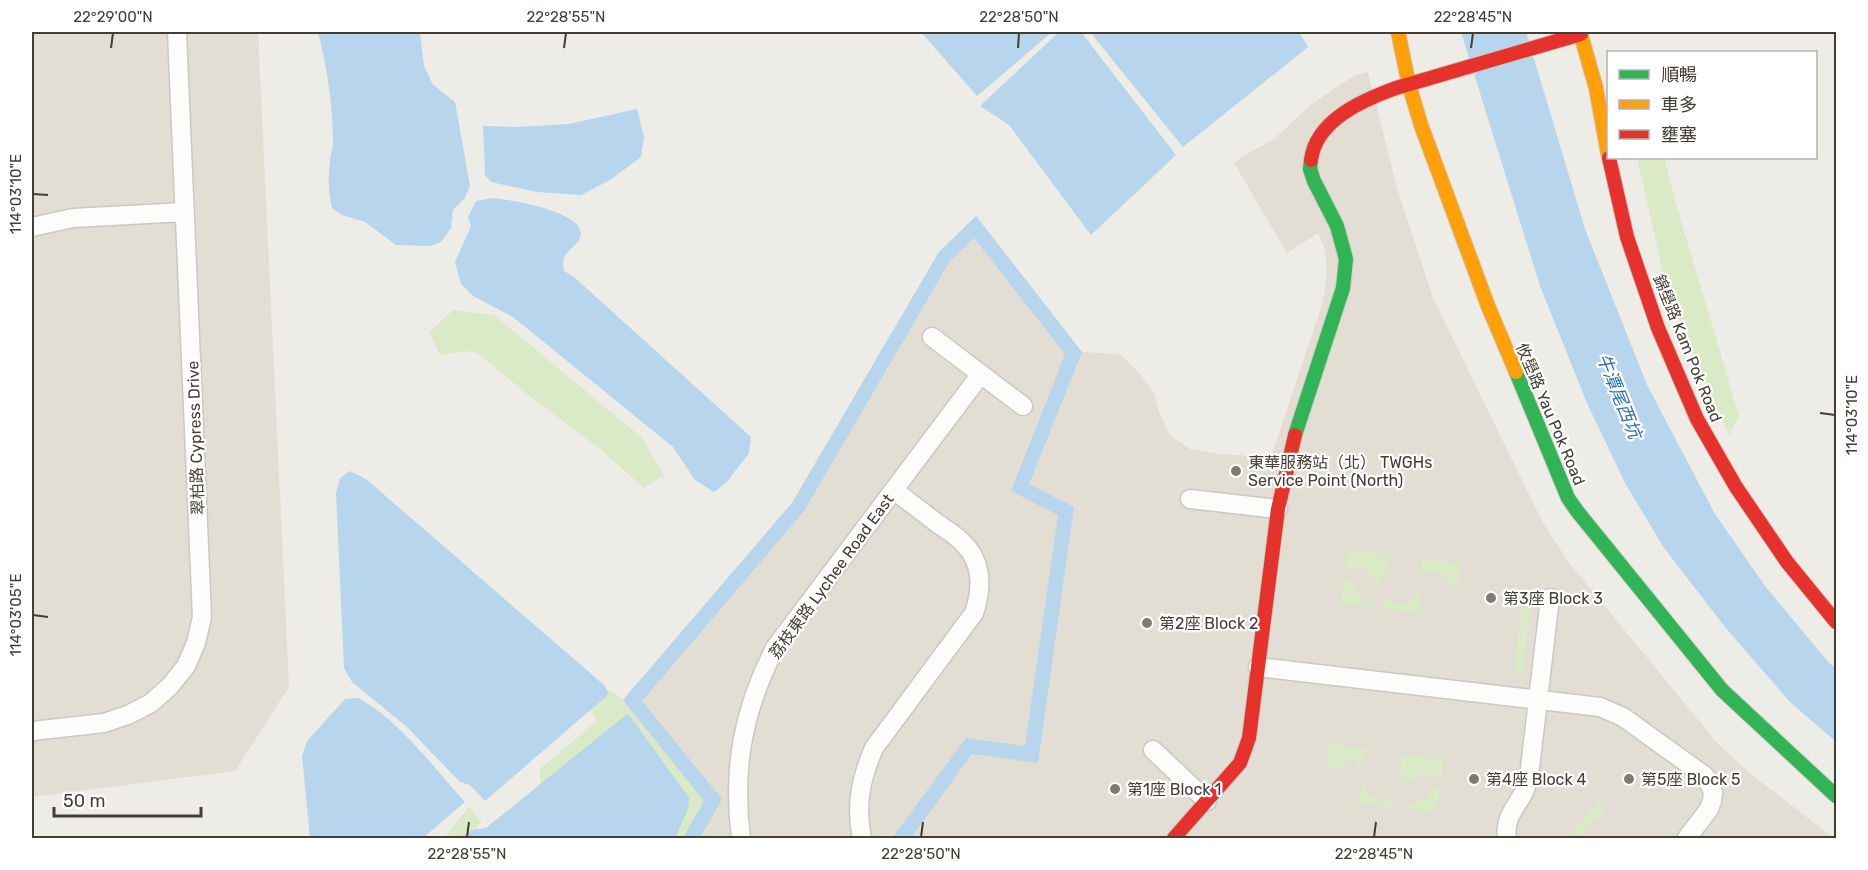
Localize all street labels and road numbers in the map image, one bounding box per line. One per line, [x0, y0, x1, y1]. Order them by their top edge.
street label: 錦壆路 Kam Pok Road [1649, 272, 1726, 425]
street label: 攸壆路 Yau Pok Road [1512, 340, 1589, 488]
street label: 翠柏路 Cypress Drive [183, 360, 208, 516]
street label: 荔枝東路 Lychee Road East [765, 490, 898, 662]

